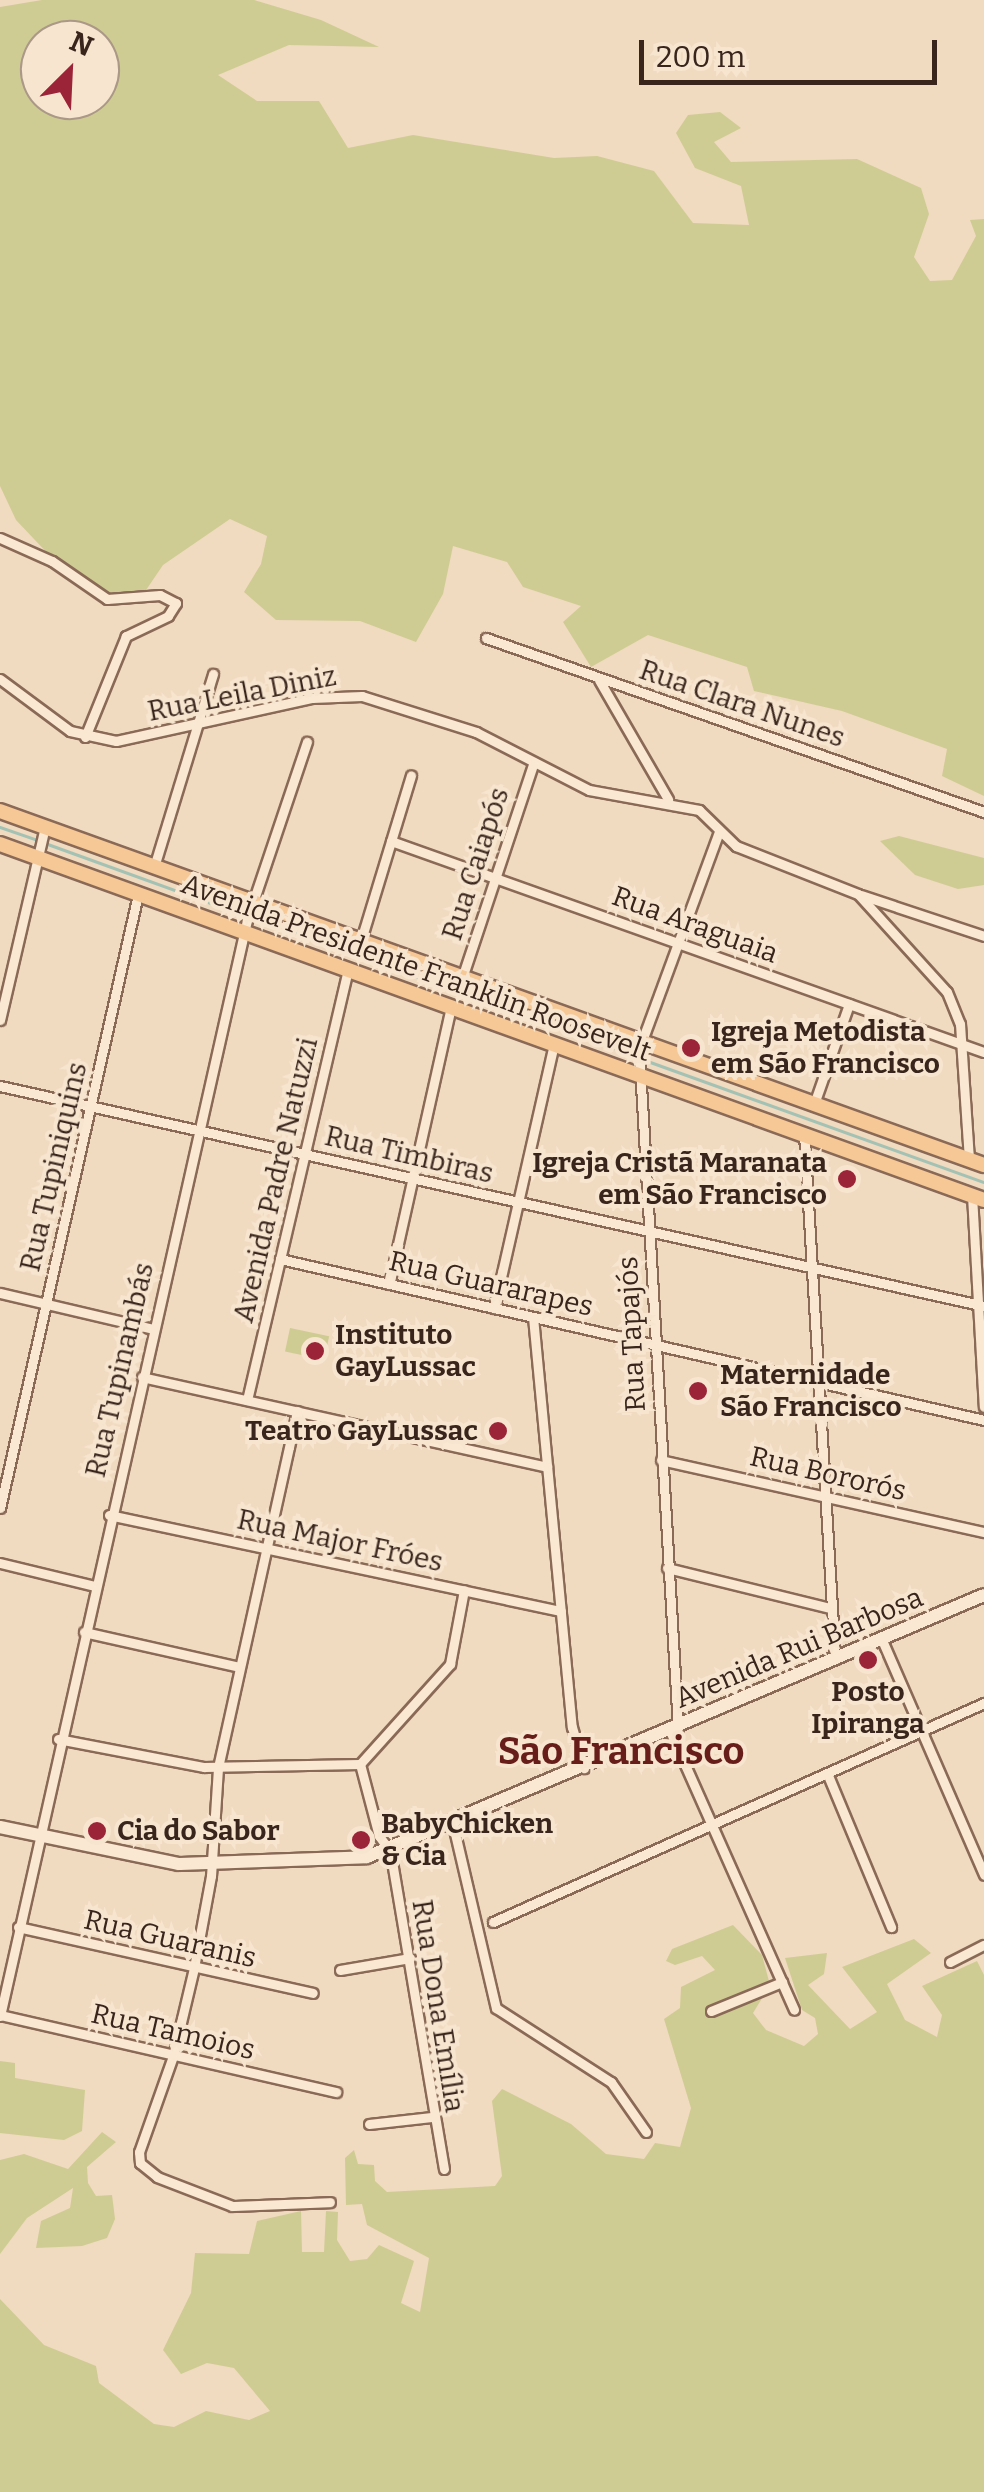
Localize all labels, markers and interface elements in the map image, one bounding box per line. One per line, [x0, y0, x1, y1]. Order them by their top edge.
north arrow [20, 20, 120, 120]
scale bar [644, 20, 942, 82]
text: N [65, 24, 98, 63]
text: 200 m [656, 39, 745, 75]
street label: Rua Clara Nunes [635, 653, 849, 755]
street label: Rua Leila Diniz [145, 659, 339, 729]
street label: Rua Caiapós [436, 783, 516, 945]
street label: Avenida Presidente Franklin Roosevelt [176, 867, 656, 1069]
street label: Rua Araguaia [608, 879, 782, 971]
place label: Igreja Metodista em São Francisco [711, 1015, 940, 1081]
street label: Avenida Padre Natuzzi [227, 1034, 325, 1326]
marker: Igreja Metodista em São Francisco [680, 1037, 702, 1059]
street label: Rua Tupiniquins [14, 1059, 94, 1275]
street label: Rua Timbiras [322, 1119, 496, 1191]
place label: Igreja Cristã Maranata em São Francisco [532, 1146, 827, 1212]
marker: Igreja Cristã Maranata em São Francisco [836, 1168, 858, 1190]
street label: Rua Guararapes [386, 1244, 596, 1324]
street label: Rua Tapajós [611, 1256, 653, 1412]
street label: Rua Tupinambás [79, 1259, 161, 1481]
place label: Instituto GayLussac [335, 1318, 476, 1384]
marker: Instituto GayLussac [304, 1340, 326, 1362]
place label: Maternidade São Francisco [720, 1358, 902, 1424]
marker: Maternidade São Francisco [685, 1378, 711, 1404]
place label: Teatro GayLussac [245, 1414, 478, 1448]
marker: Teatro GayLussac [487, 1420, 509, 1442]
street label: Rua Bororós [747, 1440, 909, 1508]
street label: Rua Major Fróes [234, 1503, 446, 1579]
street label: Avenida Rui Barbosa [670, 1581, 928, 1715]
marker: Posto Ipiranga [857, 1649, 879, 1671]
place label: Posto Ipiranga [811, 1675, 925, 1741]
district label: São Francisco [498, 1729, 744, 1775]
place label: BabyChicken & Cia [381, 1807, 553, 1873]
place label: Cia do Sabor [117, 1814, 280, 1848]
marker: Cia do Sabor [86, 1820, 108, 1842]
marker: BabyChicken & Cia [350, 1829, 372, 1851]
street label: Rua Dona Emília [405, 1897, 471, 2115]
street label: Rua Guaranis [81, 1903, 259, 1975]
street label: Rua Tamoios [88, 1997, 258, 2067]

